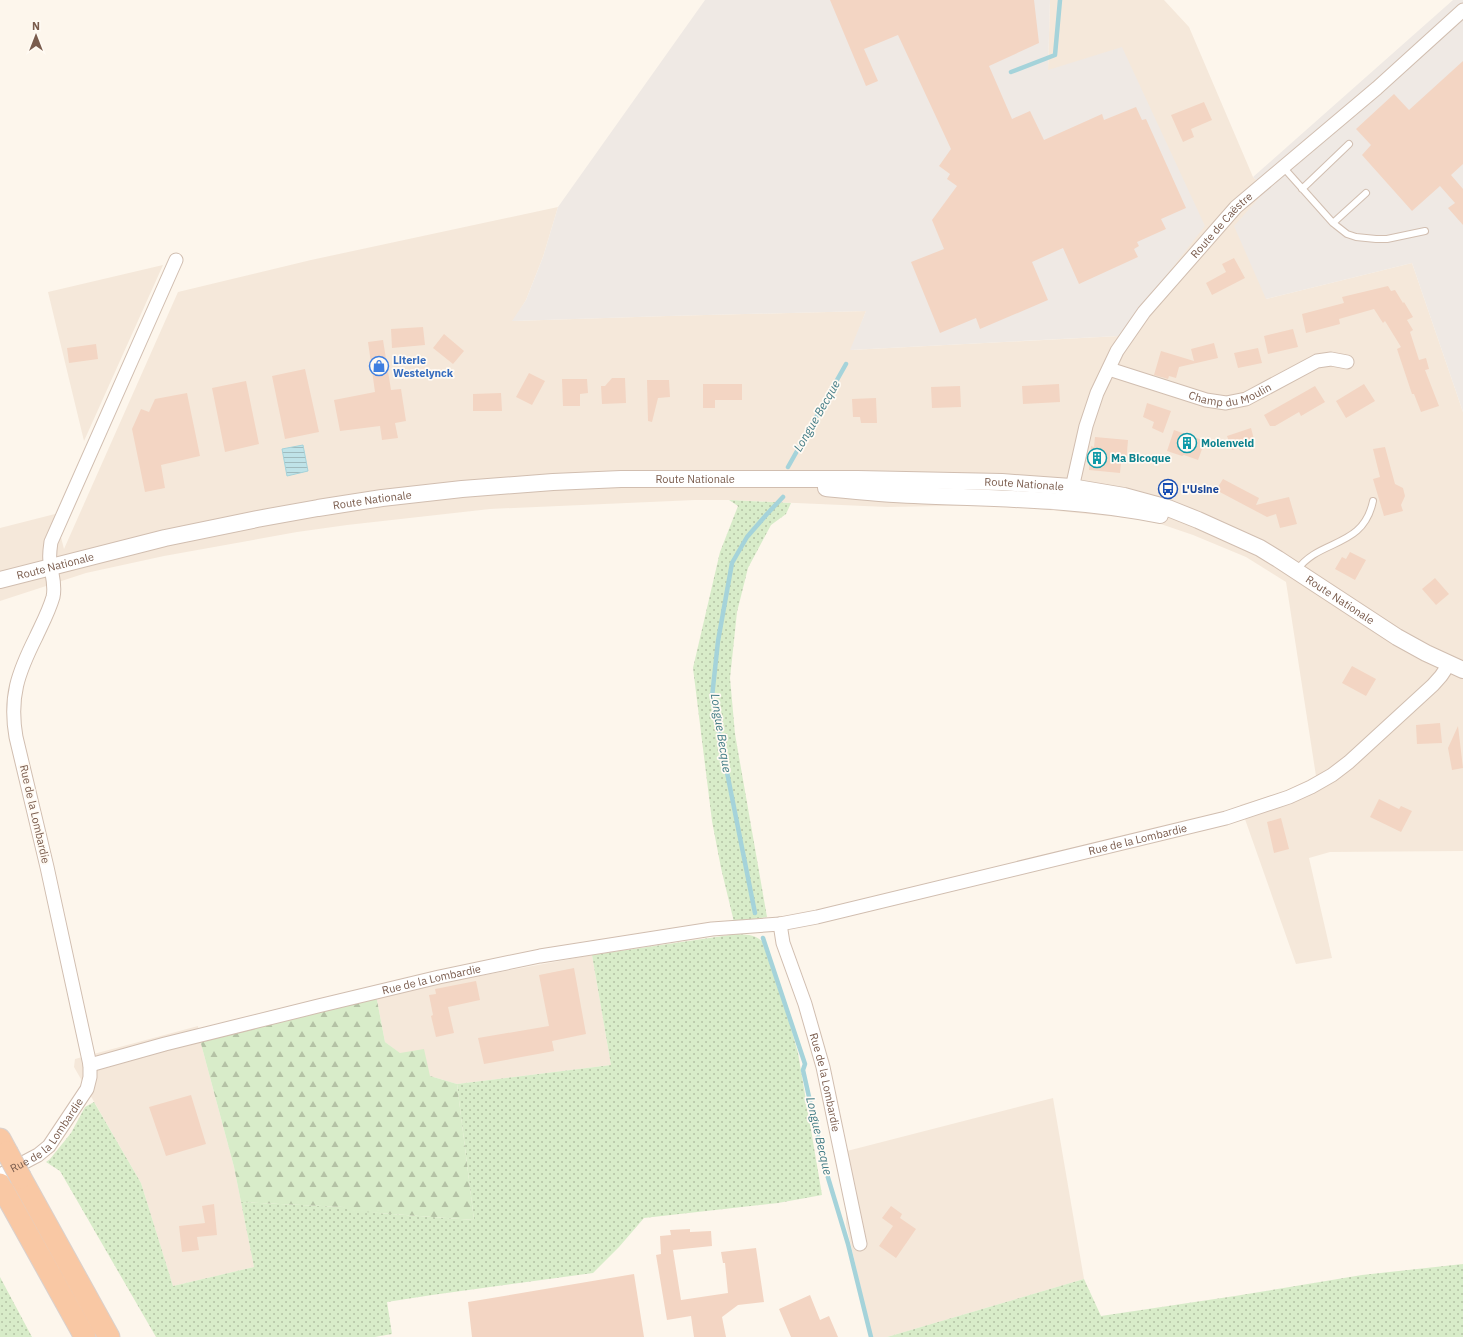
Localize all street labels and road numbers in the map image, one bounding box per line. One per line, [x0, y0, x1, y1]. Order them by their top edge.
street label: Route de Caëstre [1188, 189, 1255, 261]
street label: Champ du Moulin [1187, 380, 1274, 410]
street label: Route Nationale [655, 472, 735, 486]
street label: Route Nationale [984, 475, 1064, 493]
street label: Route Nationale [332, 488, 412, 513]
street label: Route Nationale [15, 549, 95, 583]
street label: Route Nationale [1303, 572, 1377, 627]
street label: Rue de la Lombardie [17, 763, 53, 865]
street label: Rue de la Lombardie [1087, 821, 1188, 858]
street label: Rue de la Lombardie [380, 961, 482, 997]
street label: Rue de la Lombardie [807, 1031, 843, 1133]
street label: Rue de la Lombardie [8, 1095, 86, 1175]

